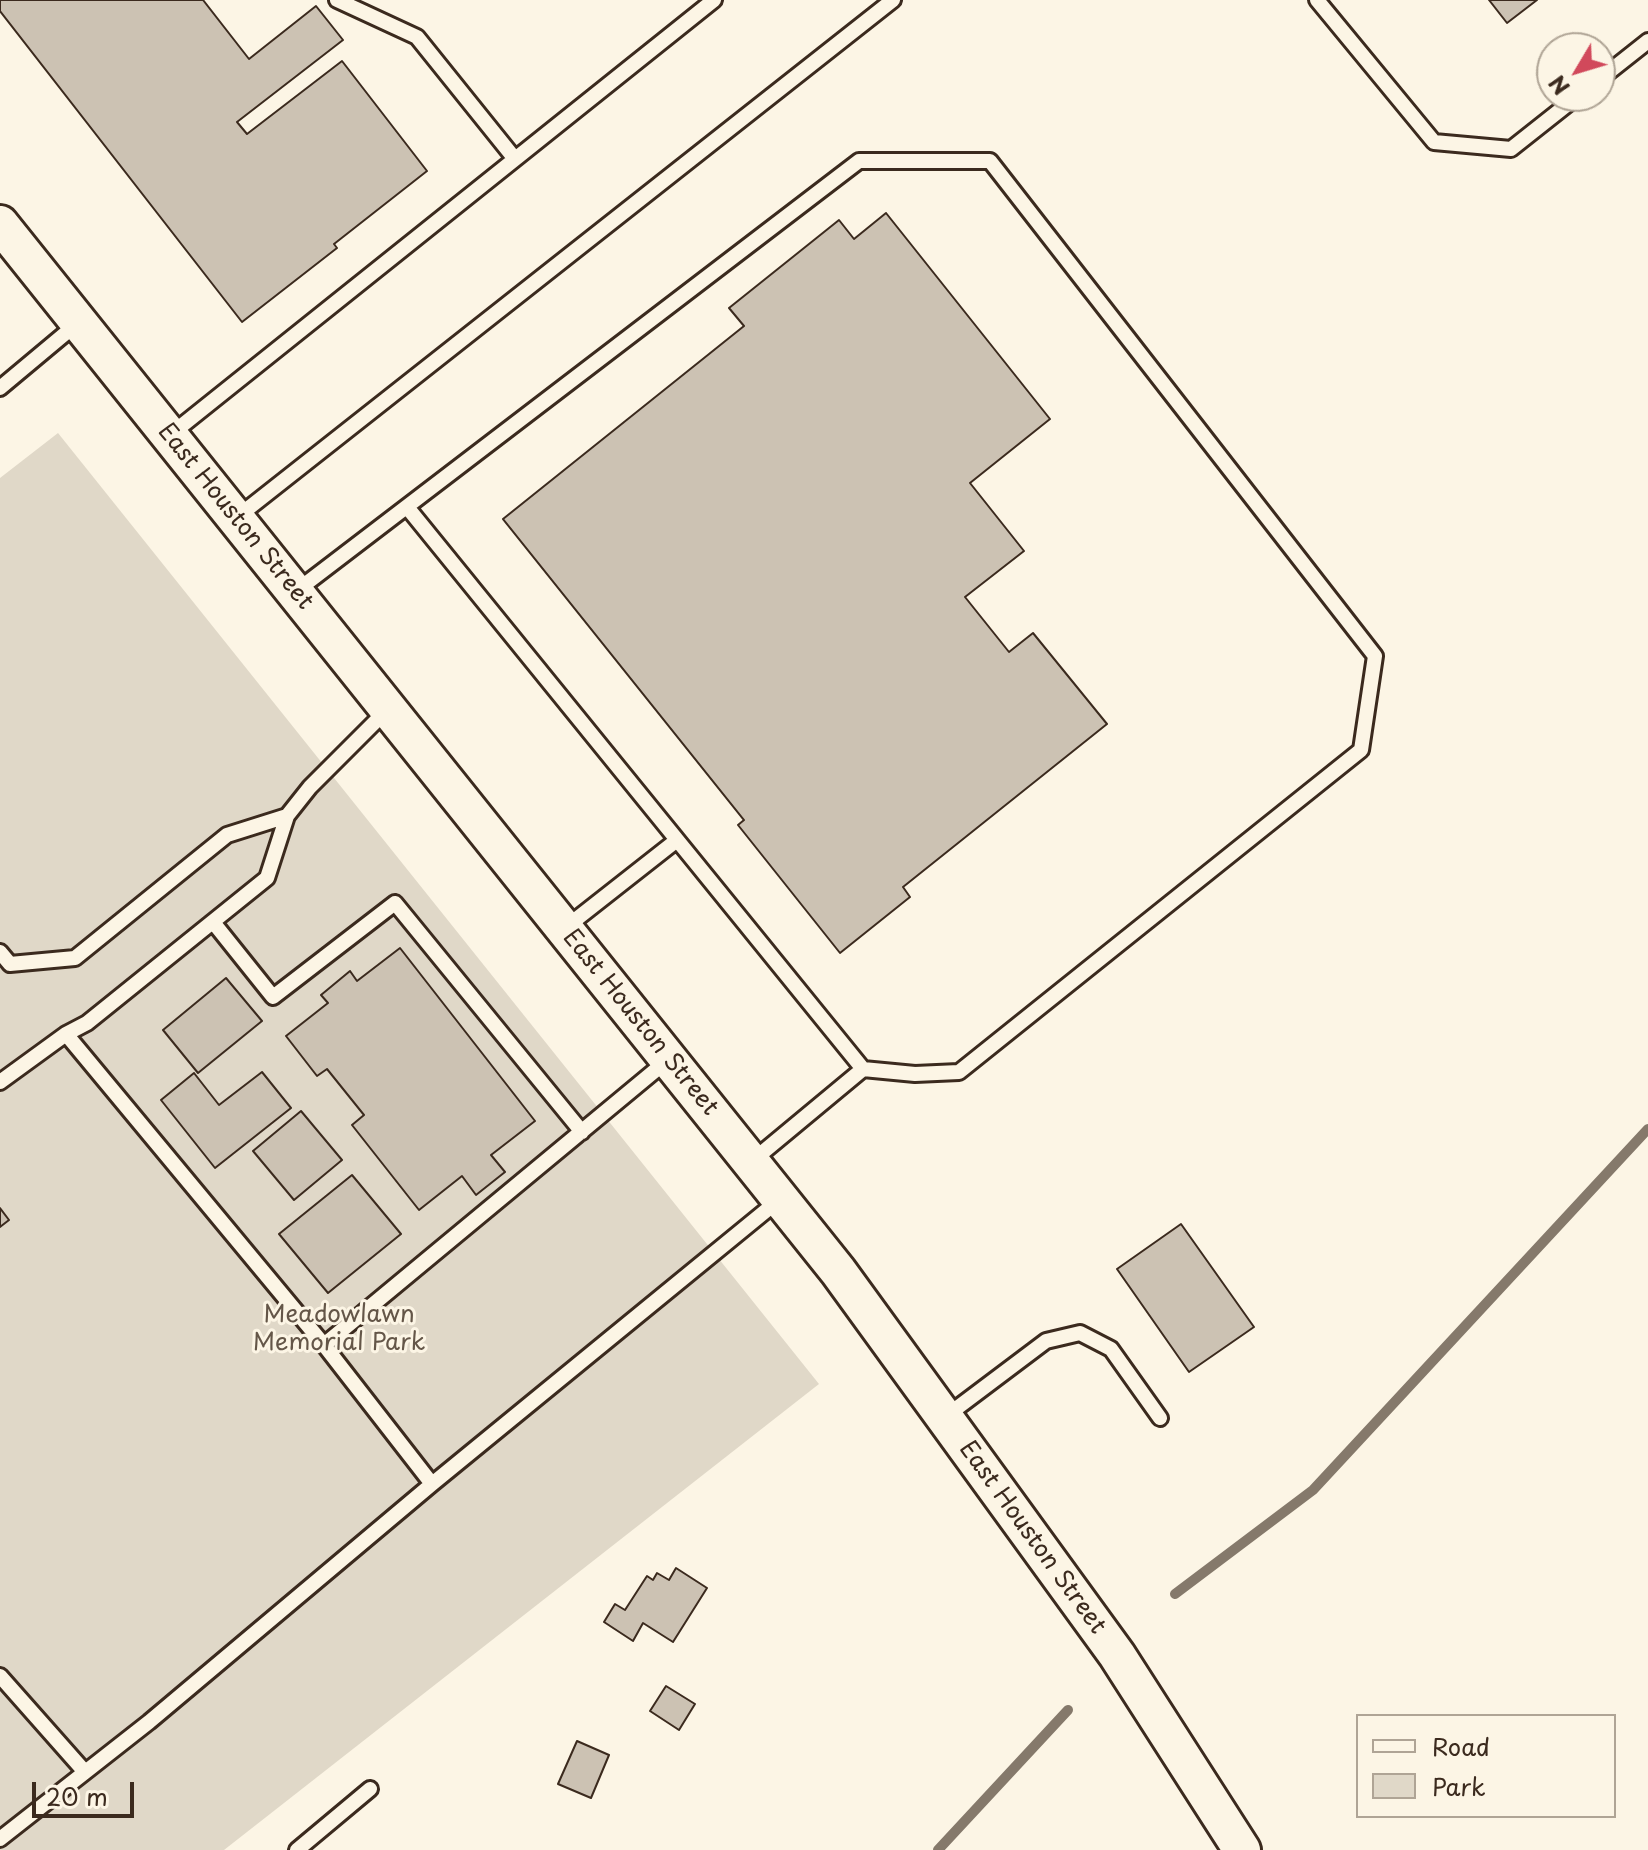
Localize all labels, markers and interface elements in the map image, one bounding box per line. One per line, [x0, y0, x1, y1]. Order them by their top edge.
north arrow [1536, 32, 1616, 112]
text: N [1540, 69, 1577, 103]
street label: East Houston Street [151, 418, 319, 616]
street label: East Houston Street [556, 924, 724, 1122]
park label: Meadowlawn Memorial Park [253, 1301, 425, 1357]
street label: East Houston Street [952, 1436, 1112, 1640]
legend [1356, 1714, 1616, 1818]
text: Road [1432, 1728, 1490, 1764]
scale bar [36, 1766, 138, 1816]
text: Park [1432, 1768, 1486, 1804]
text: 20 m [46, 1778, 108, 1814]

